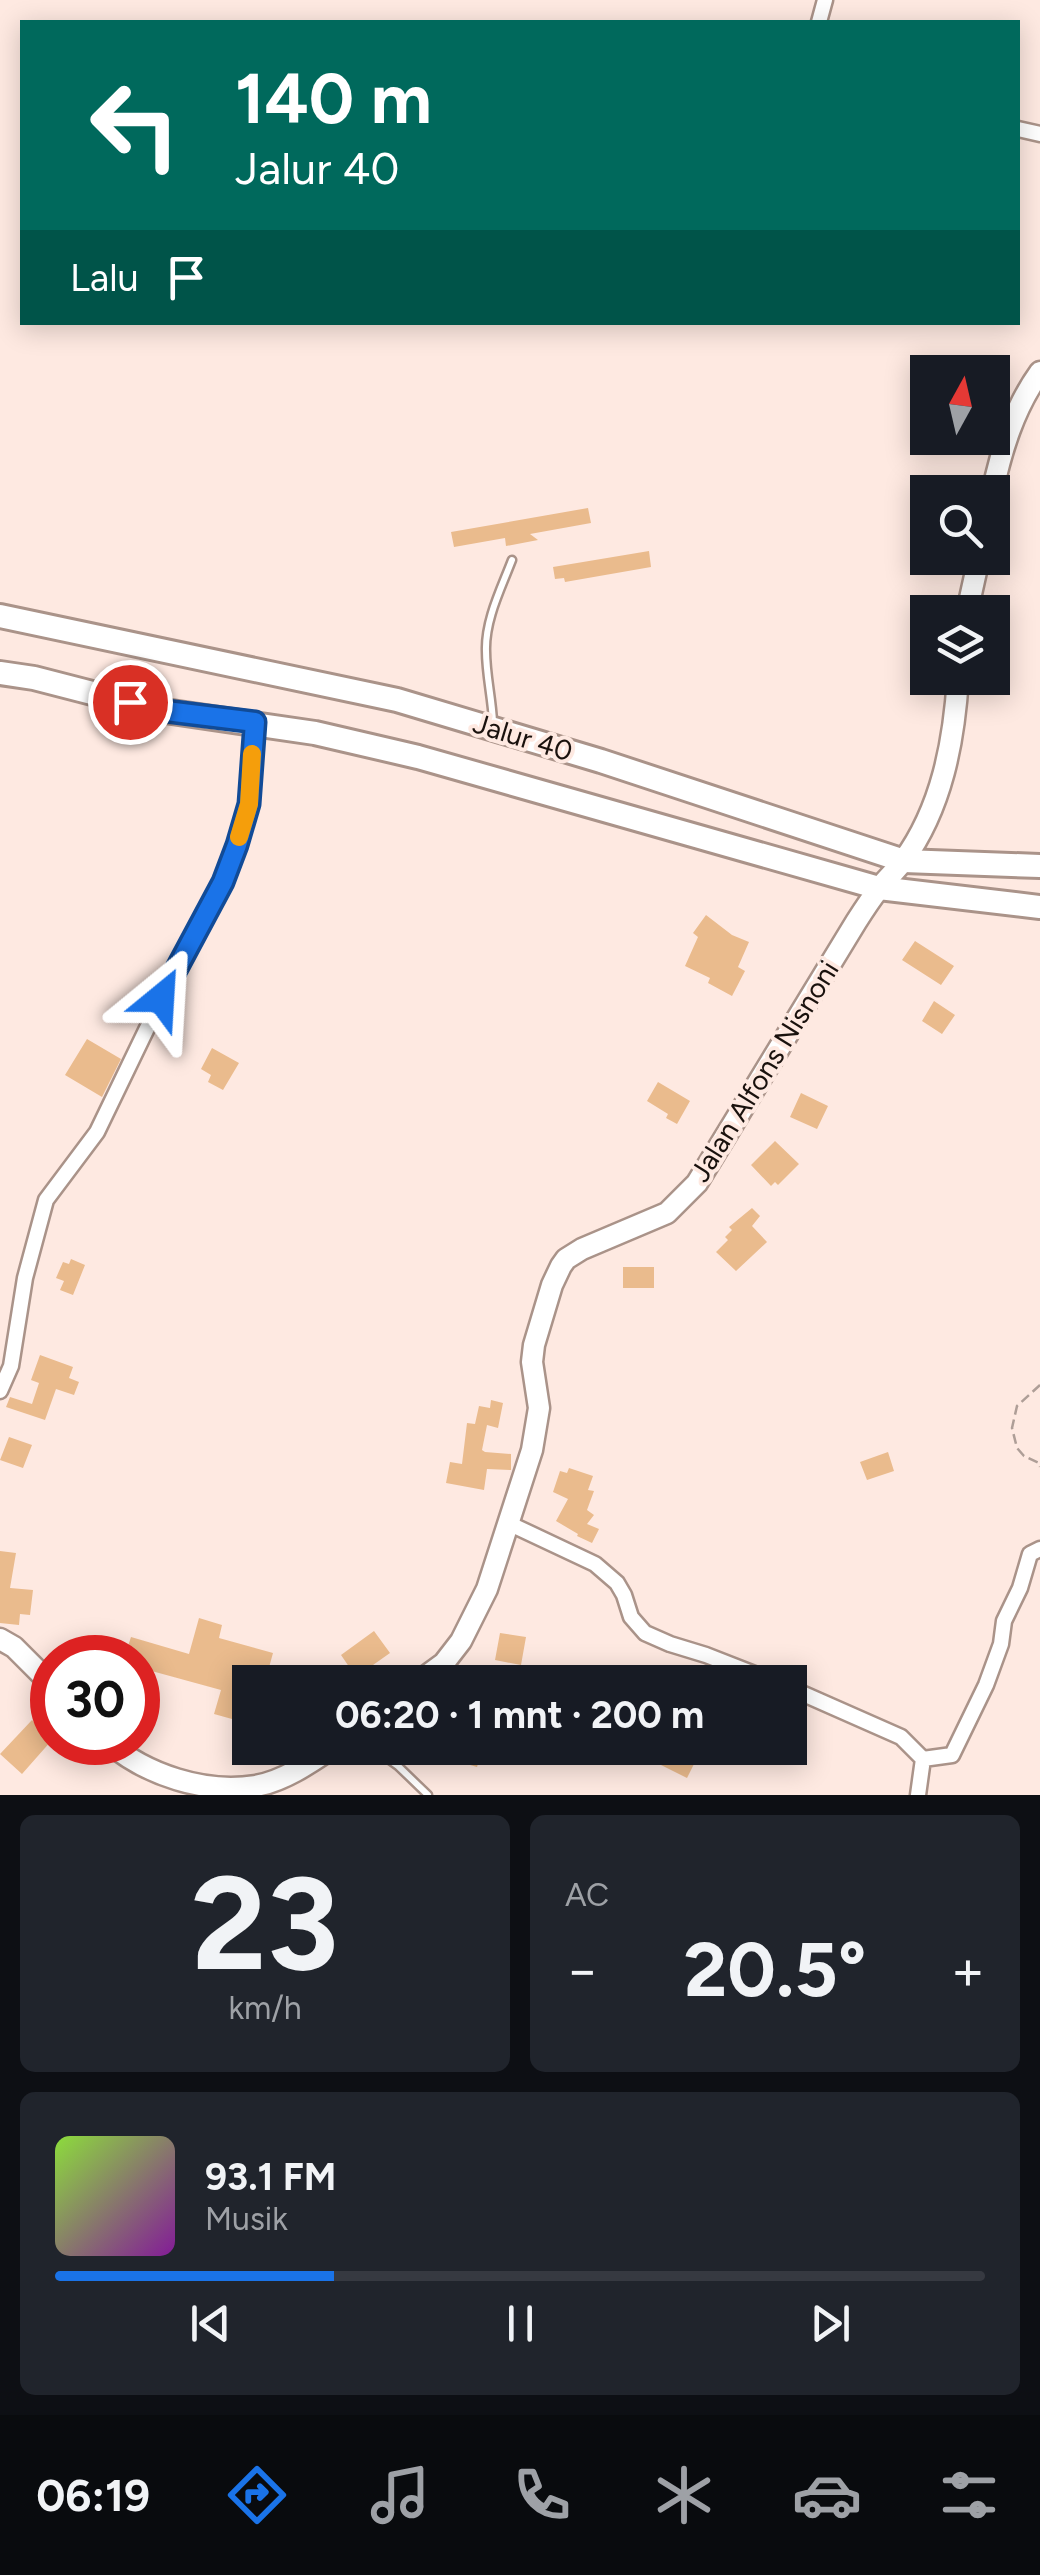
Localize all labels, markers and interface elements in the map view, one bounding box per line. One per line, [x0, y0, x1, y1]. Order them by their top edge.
text: 140 m [235, 56, 432, 141]
icon: left [70, 60, 200, 190]
text: Jalur 40 [235, 141, 399, 195]
icon: arrive [159, 250, 214, 305]
text: Lalu [70, 255, 139, 301]
north arrow [910, 355, 1010, 455]
map controls [910, 355, 1010, 695]
button: search [910, 475, 1010, 575]
button: layers [910, 595, 1010, 695]
pin [88, 660, 173, 745]
icon: arrive [103, 675, 158, 730]
street label: Jalur 40 [469, 706, 577, 768]
position arrow [109, 946, 213, 1050]
street label: Jalan Alfons Nisnoni [682, 954, 846, 1188]
speed limit sign: 30 [30, 1635, 160, 1765]
text: 06:20 · 1 mnt · 200 m [335, 1692, 704, 1738]
text: 23 [191, 1846, 339, 2002]
text: AC [565, 1876, 609, 1914]
text: 20.5° [684, 1925, 866, 2015]
text: − [565, 1937, 599, 2003]
text: + [951, 1937, 985, 2003]
text: km/h [228, 1989, 302, 2027]
text: 93.1 FM [205, 2154, 336, 2200]
text: Musik [205, 2200, 288, 2238]
icon: previous [183, 2296, 238, 2351]
icon: pause [493, 2296, 548, 2351]
icon: next [803, 2296, 858, 2351]
icon: directions [222, 2460, 292, 2530]
icon: music [365, 2460, 435, 2530]
icon: phone [507, 2460, 577, 2530]
icon: climate [649, 2460, 719, 2530]
icon: car [792, 2460, 862, 2530]
icon: filters [934, 2460, 1004, 2530]
text: 06:19 [36, 2468, 150, 2522]

